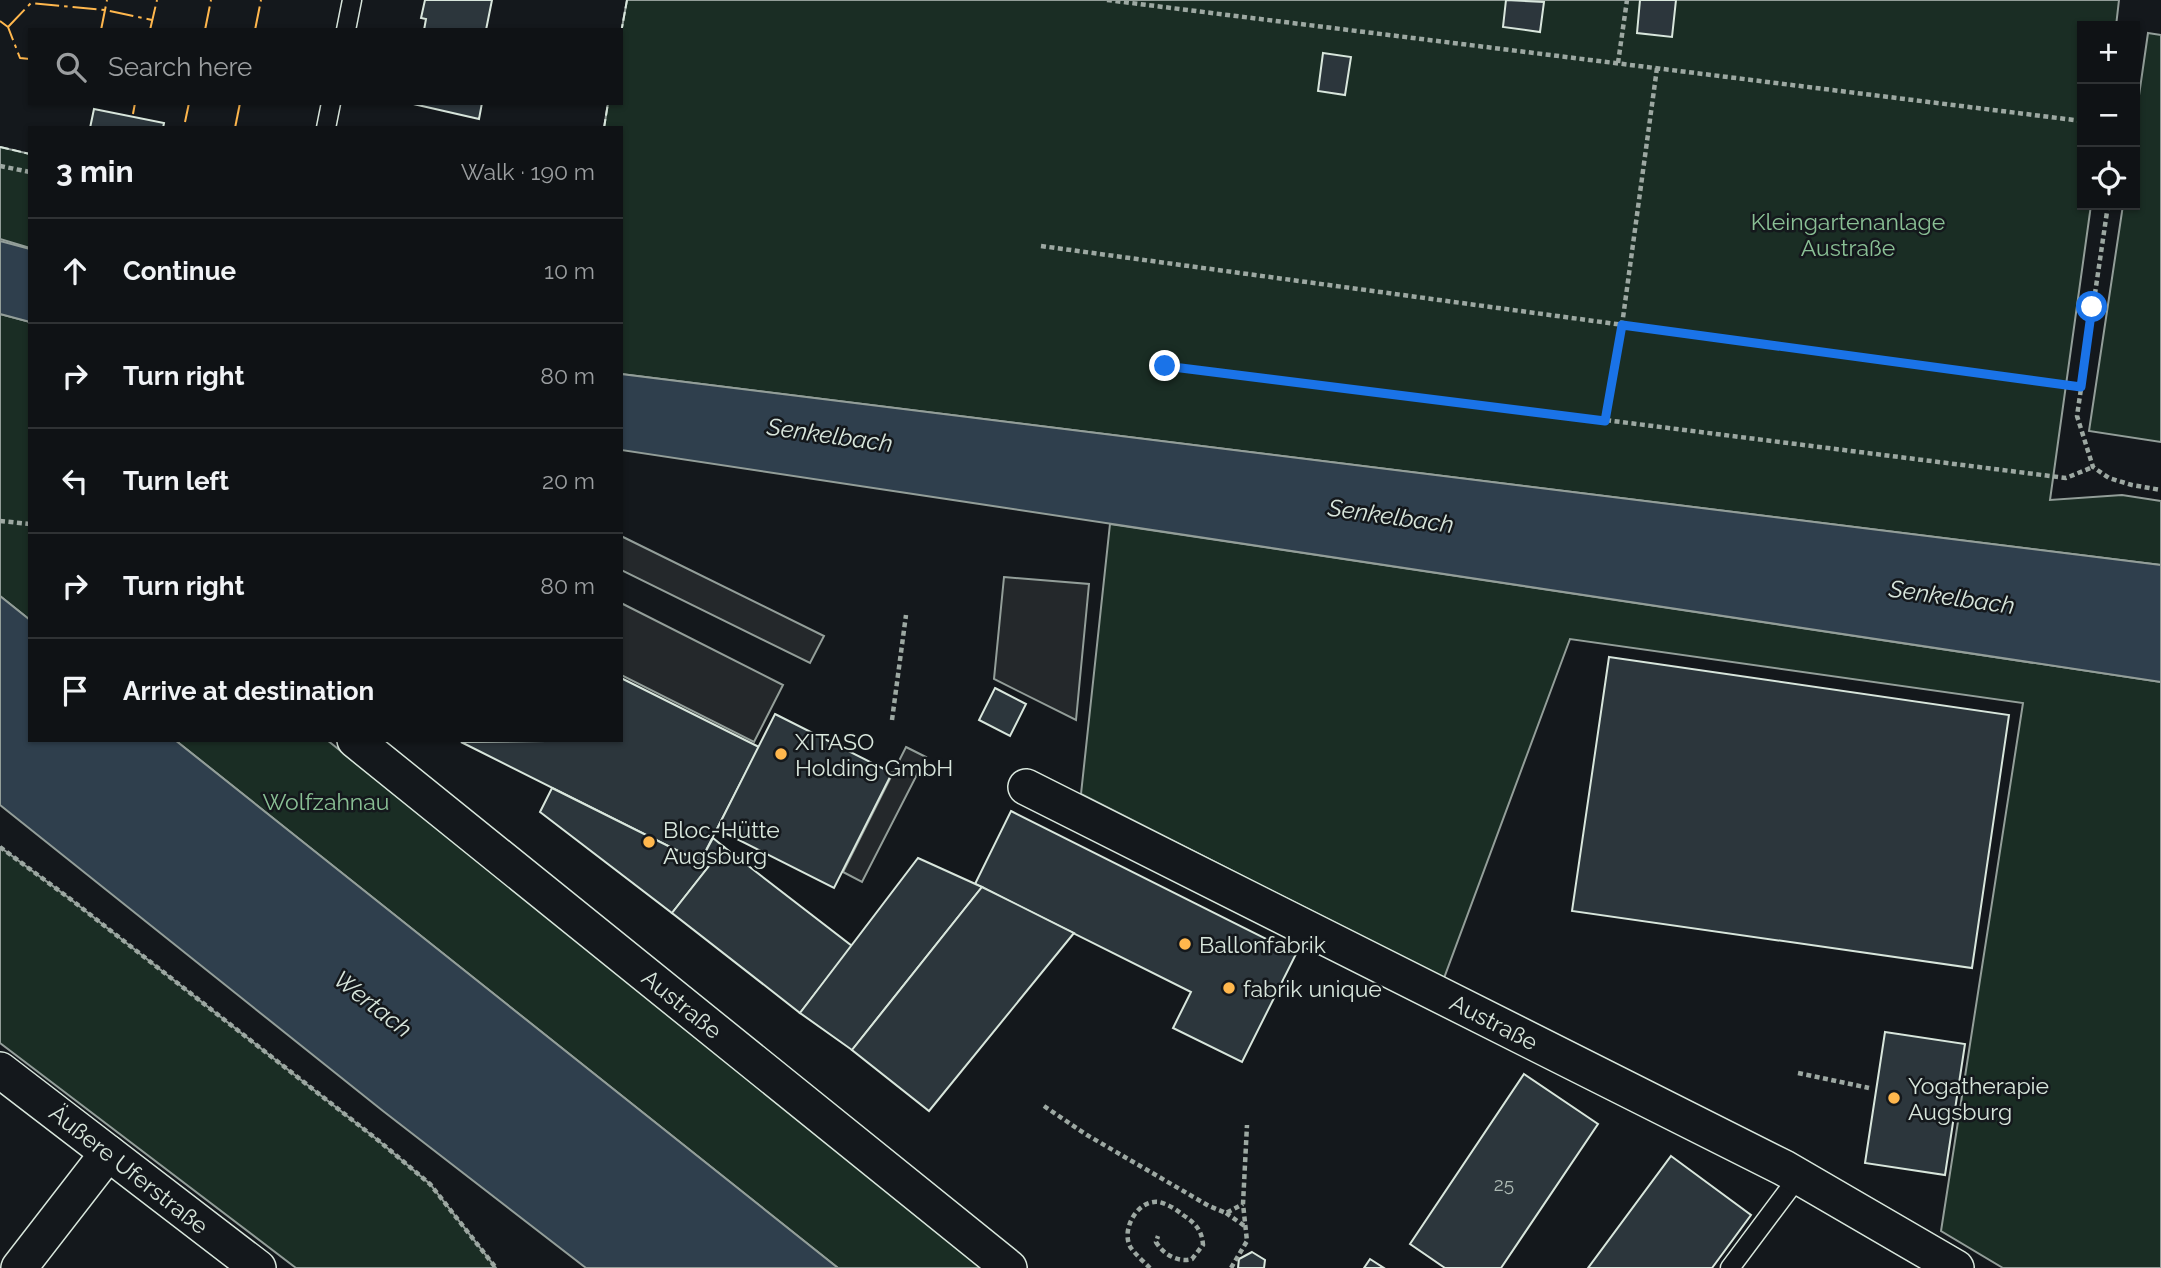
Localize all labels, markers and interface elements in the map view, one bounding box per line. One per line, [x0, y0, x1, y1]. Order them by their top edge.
map controls [2077, 21, 2140, 210]
button: + [2077, 21, 2140, 84]
search box [28, 28, 623, 105]
icon: search [52, 48, 90, 86]
text: Search here [108, 52, 252, 82]
button: − [2077, 84, 2140, 147]
button: locate [2077, 147, 2140, 210]
text: 3 min [56, 154, 134, 189]
text: Walk · 190 m [461, 158, 595, 185]
park label: Kleingartenanlage Austraße [1751, 208, 1945, 261]
icon: ahead [56, 252, 94, 290]
text: Continue [123, 256, 236, 286]
text: 10 m [544, 257, 595, 284]
route start [2076, 291, 2107, 322]
route end [1149, 350, 1180, 381]
icon: right [56, 357, 94, 395]
text: Turn right [123, 361, 244, 391]
text: 80 m [540, 362, 595, 389]
water label: Senkelbach [764, 412, 895, 458]
icon: left [56, 462, 94, 500]
text: Turn left [123, 466, 229, 496]
text: 20 m [542, 467, 595, 494]
water label: Senkelbach [1325, 493, 1456, 539]
icon: right [56, 567, 94, 605]
text: Turn right [123, 571, 244, 601]
text: 80 m [540, 572, 595, 599]
water label: Senkelbach [1886, 574, 2017, 620]
icon: arrive [56, 672, 94, 710]
text: Arrive at destination [123, 676, 374, 706]
place label: XITASO Holding GmbH [795, 728, 953, 781]
marker: XITASO Holding GmbH [773, 746, 789, 762]
park label: Wolfzahnau [263, 788, 389, 815]
place label: Bloc-Hütte Augsburg [663, 816, 780, 869]
marker: Bloc-Hütte Augsburg [641, 834, 657, 850]
place label: Ballonfabrik [1199, 931, 1326, 958]
marker: Ballonfabrik [1177, 936, 1193, 952]
water label: Wertach [328, 964, 418, 1044]
street label: Austraße [637, 964, 727, 1044]
place label: fabrik unique [1243, 975, 1382, 1002]
marker: fabrik unique [1221, 980, 1237, 996]
street label: Austraße [1446, 989, 1542, 1055]
place label: Yogatherapie Augsburg [1908, 1072, 2049, 1125]
marker: Yogatherapie Augsburg [1886, 1090, 1902, 1106]
street label: Äußere Uferstraße [44, 1099, 214, 1239]
house number: 25 [1494, 1173, 1514, 1195]

